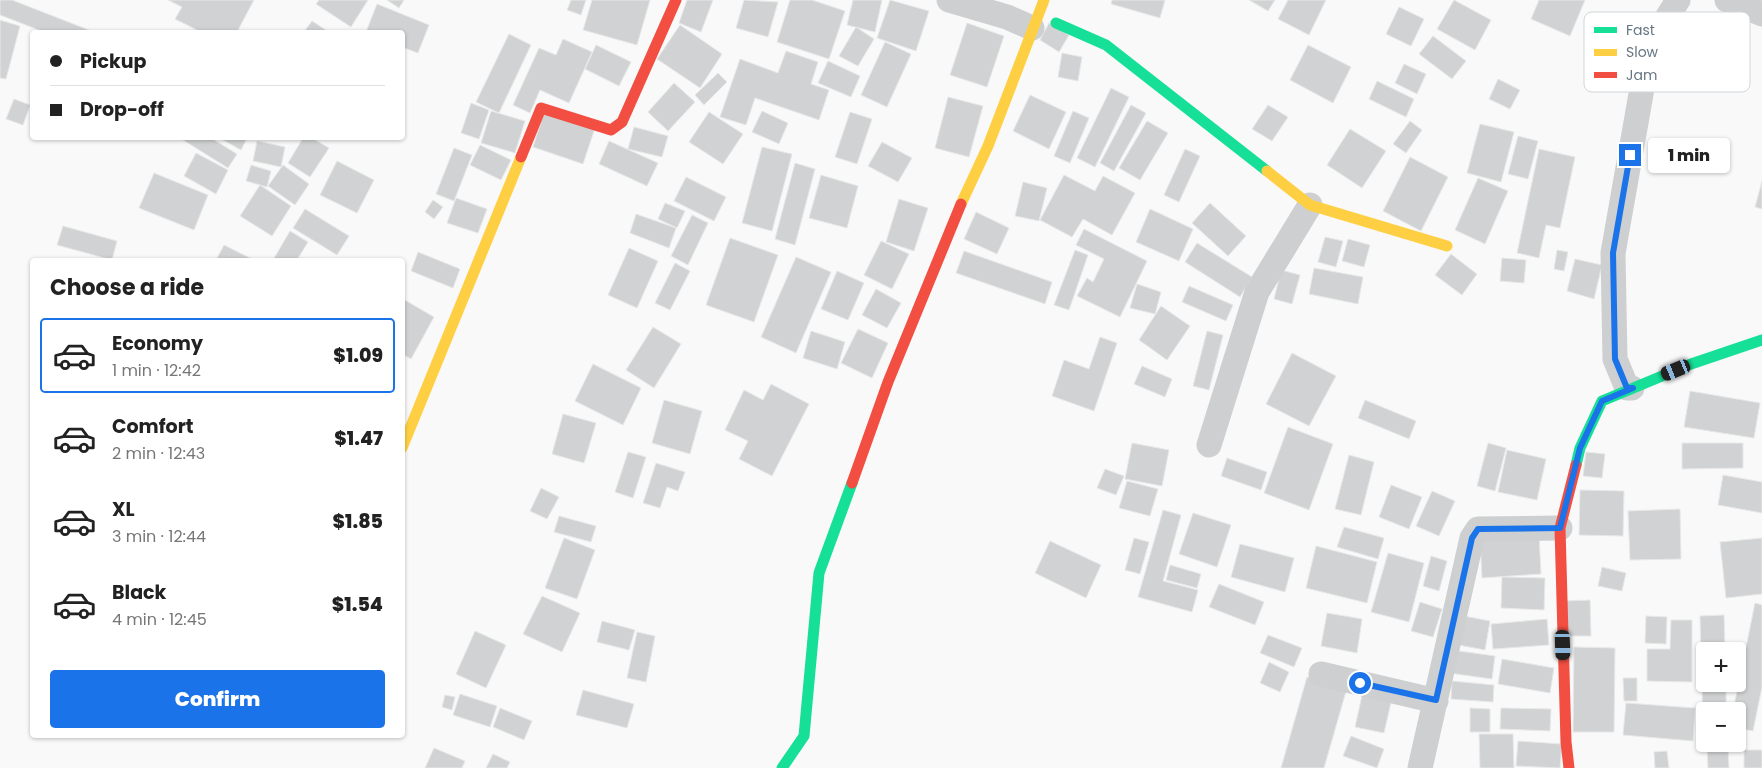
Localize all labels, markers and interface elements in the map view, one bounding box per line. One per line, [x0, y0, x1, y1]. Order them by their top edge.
legend [1584, 12, 1750, 92]
text: Fast [1626, 20, 1655, 40]
text: Slow [1626, 42, 1659, 62]
text: Pickup [80, 48, 146, 75]
text: Jam [1626, 65, 1657, 85]
text: Drop-off [80, 96, 164, 123]
callout: 1 min [1648, 138, 1730, 172]
route end [1619, 144, 1641, 166]
text: 1 min [1668, 144, 1710, 167]
text: Choose a ride [50, 272, 204, 303]
text: Economy [112, 330, 203, 357]
icon: car [52, 333, 97, 378]
text: $1.09 [333, 342, 383, 369]
car [1659, 357, 1692, 383]
text: 1 min · 12:42 [112, 359, 201, 382]
text: Comfort [112, 413, 194, 440]
icon: car [52, 416, 97, 461]
text: $1.47 [334, 425, 383, 452]
text: 2 min · 12:43 [112, 442, 205, 465]
text: XL [112, 496, 135, 523]
icon: car [52, 499, 97, 544]
text: $1.85 [333, 508, 383, 535]
text: 3 min · 12:44 [112, 525, 206, 548]
text: Black [112, 579, 166, 606]
icon: car [52, 582, 97, 627]
text: $1.54 [332, 591, 383, 618]
text: 4 min · 12:45 [112, 608, 207, 631]
car [1554, 630, 1571, 660]
map controls [1696, 642, 1746, 752]
button: + [1696, 642, 1746, 692]
button: Confirm [50, 670, 385, 728]
route start [1349, 672, 1371, 694]
button: − [1696, 702, 1746, 752]

